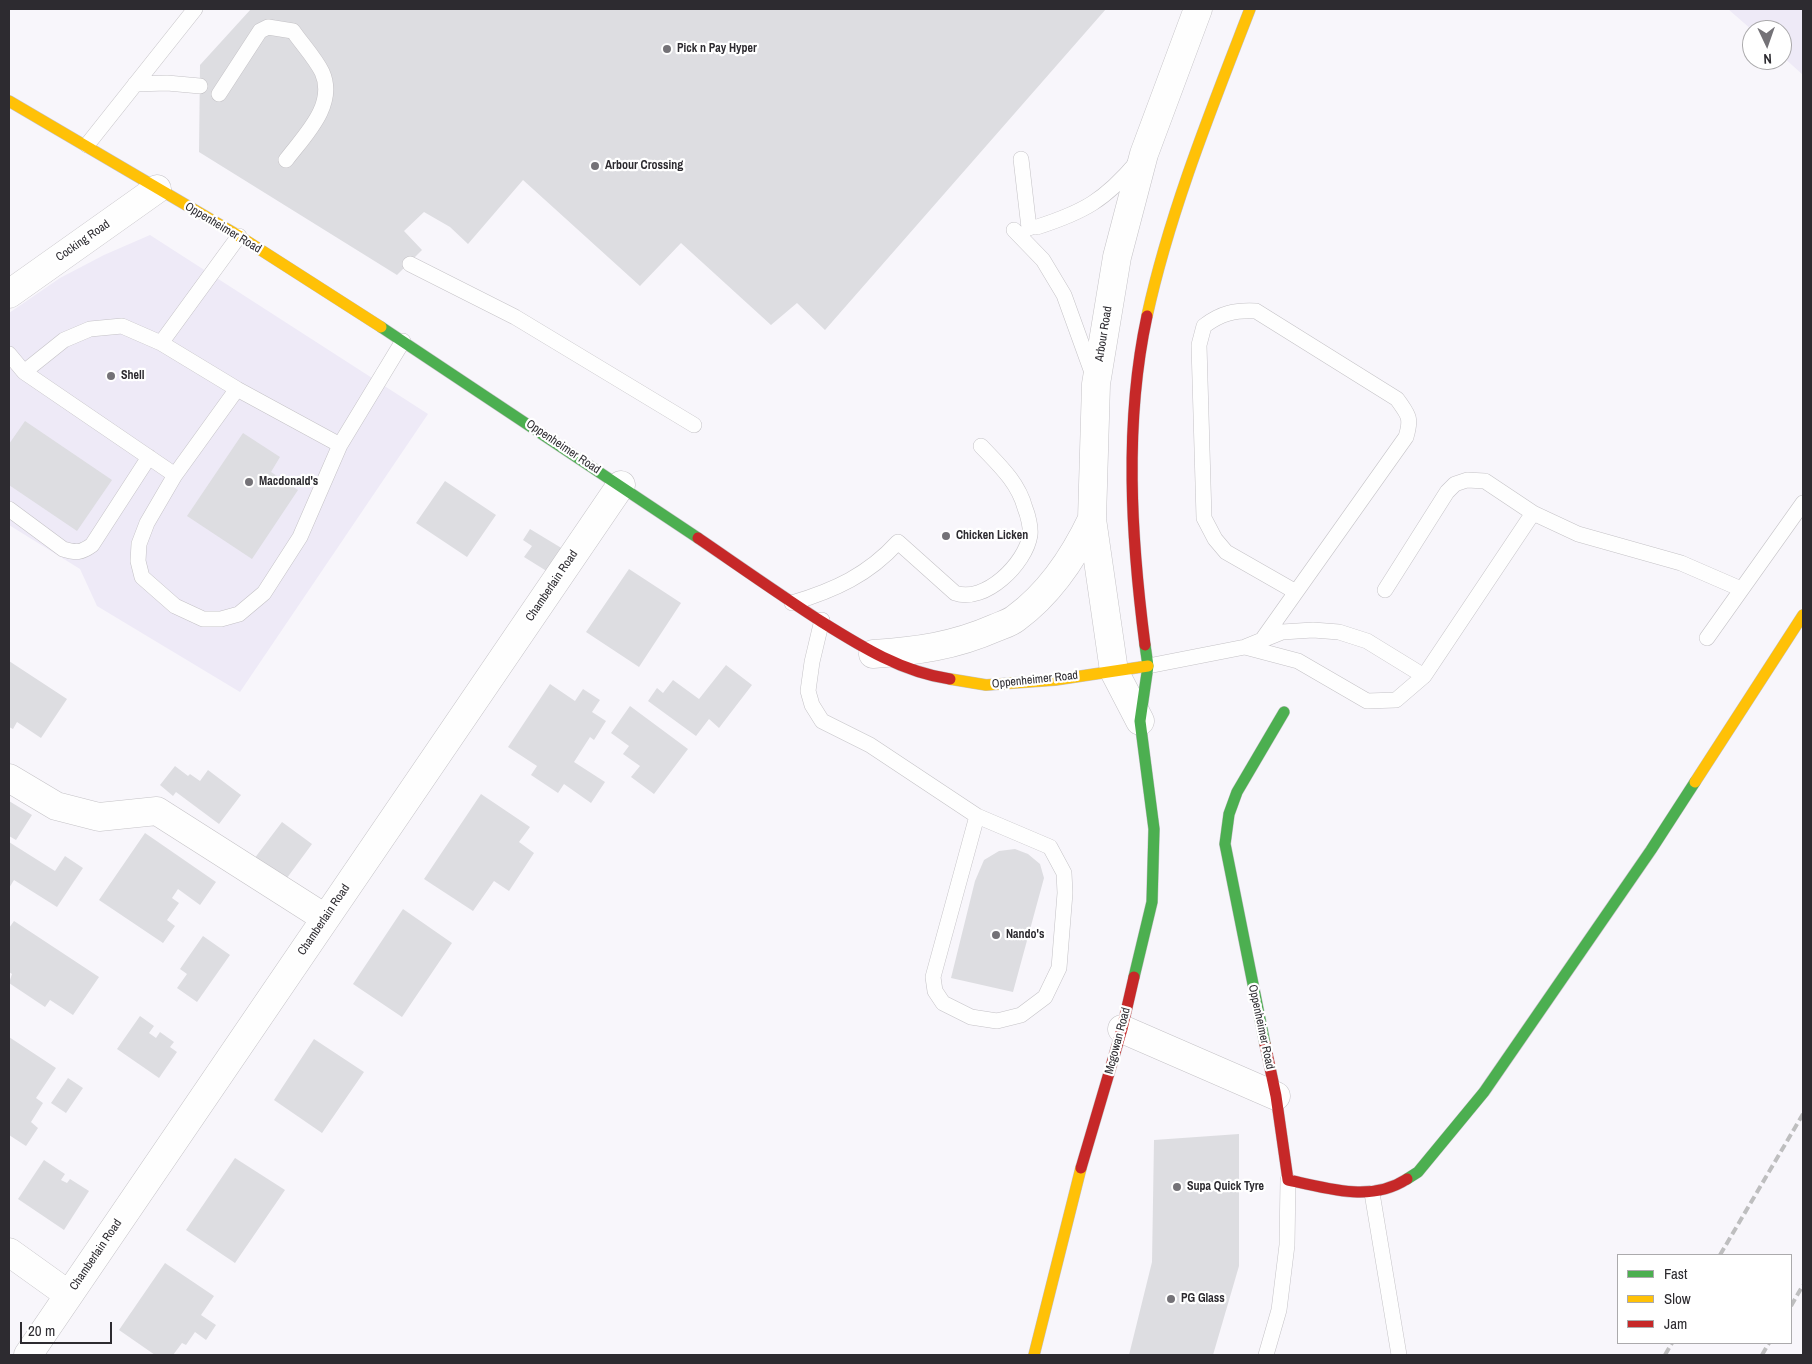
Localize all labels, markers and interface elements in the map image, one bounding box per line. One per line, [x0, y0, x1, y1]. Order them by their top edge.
north arrow [1742, 20, 1792, 70]
place label: Pick n Pay Hyper [677, 42, 757, 56]
marker: Pick n Pay Hyper [661, 43, 673, 55]
text: N [1763, 50, 1772, 68]
place label: Arbour Crossing [605, 159, 683, 173]
marker: Arbour Crossing [589, 160, 601, 172]
street label: Oppenheimer Road [182, 200, 264, 256]
street label: Cocking Road [53, 217, 113, 265]
street label: Arbour Road [1093, 305, 1115, 363]
place label: Shell [121, 369, 145, 383]
marker: Shell [105, 370, 117, 382]
street label: Oppenheimer Road [523, 417, 603, 477]
place label: Macdonald's [259, 475, 318, 489]
marker: Macdonald's [243, 476, 255, 488]
place label: Chicken Licken [956, 529, 1028, 543]
marker: Chicken Licken [940, 530, 952, 542]
street label: Chamberlain Road [523, 548, 581, 624]
street label: Oppenheimer Road [991, 668, 1079, 692]
street label: Chamberlain Road [295, 882, 353, 958]
place label: Nando's [1006, 928, 1044, 942]
marker: Nando's [990, 929, 1002, 941]
street label: Oppenheimer Road [1245, 983, 1277, 1071]
street label: Mcgowan Road [1102, 1006, 1134, 1076]
place label: Supa Quick Tyre [1187, 1180, 1264, 1194]
marker: Supa Quick Tyre [1171, 1181, 1183, 1193]
street label: Chamberlain Road [67, 1217, 125, 1293]
legend [1617, 1254, 1792, 1344]
text: Fast [1664, 1263, 1687, 1284]
text: Slow [1664, 1288, 1691, 1309]
place label: PG Glass [1181, 1292, 1225, 1306]
marker: PG Glass [1165, 1293, 1177, 1305]
scale bar [22, 1312, 115, 1344]
text: Jam [1664, 1313, 1687, 1334]
text: 20 m [28, 1320, 55, 1341]

